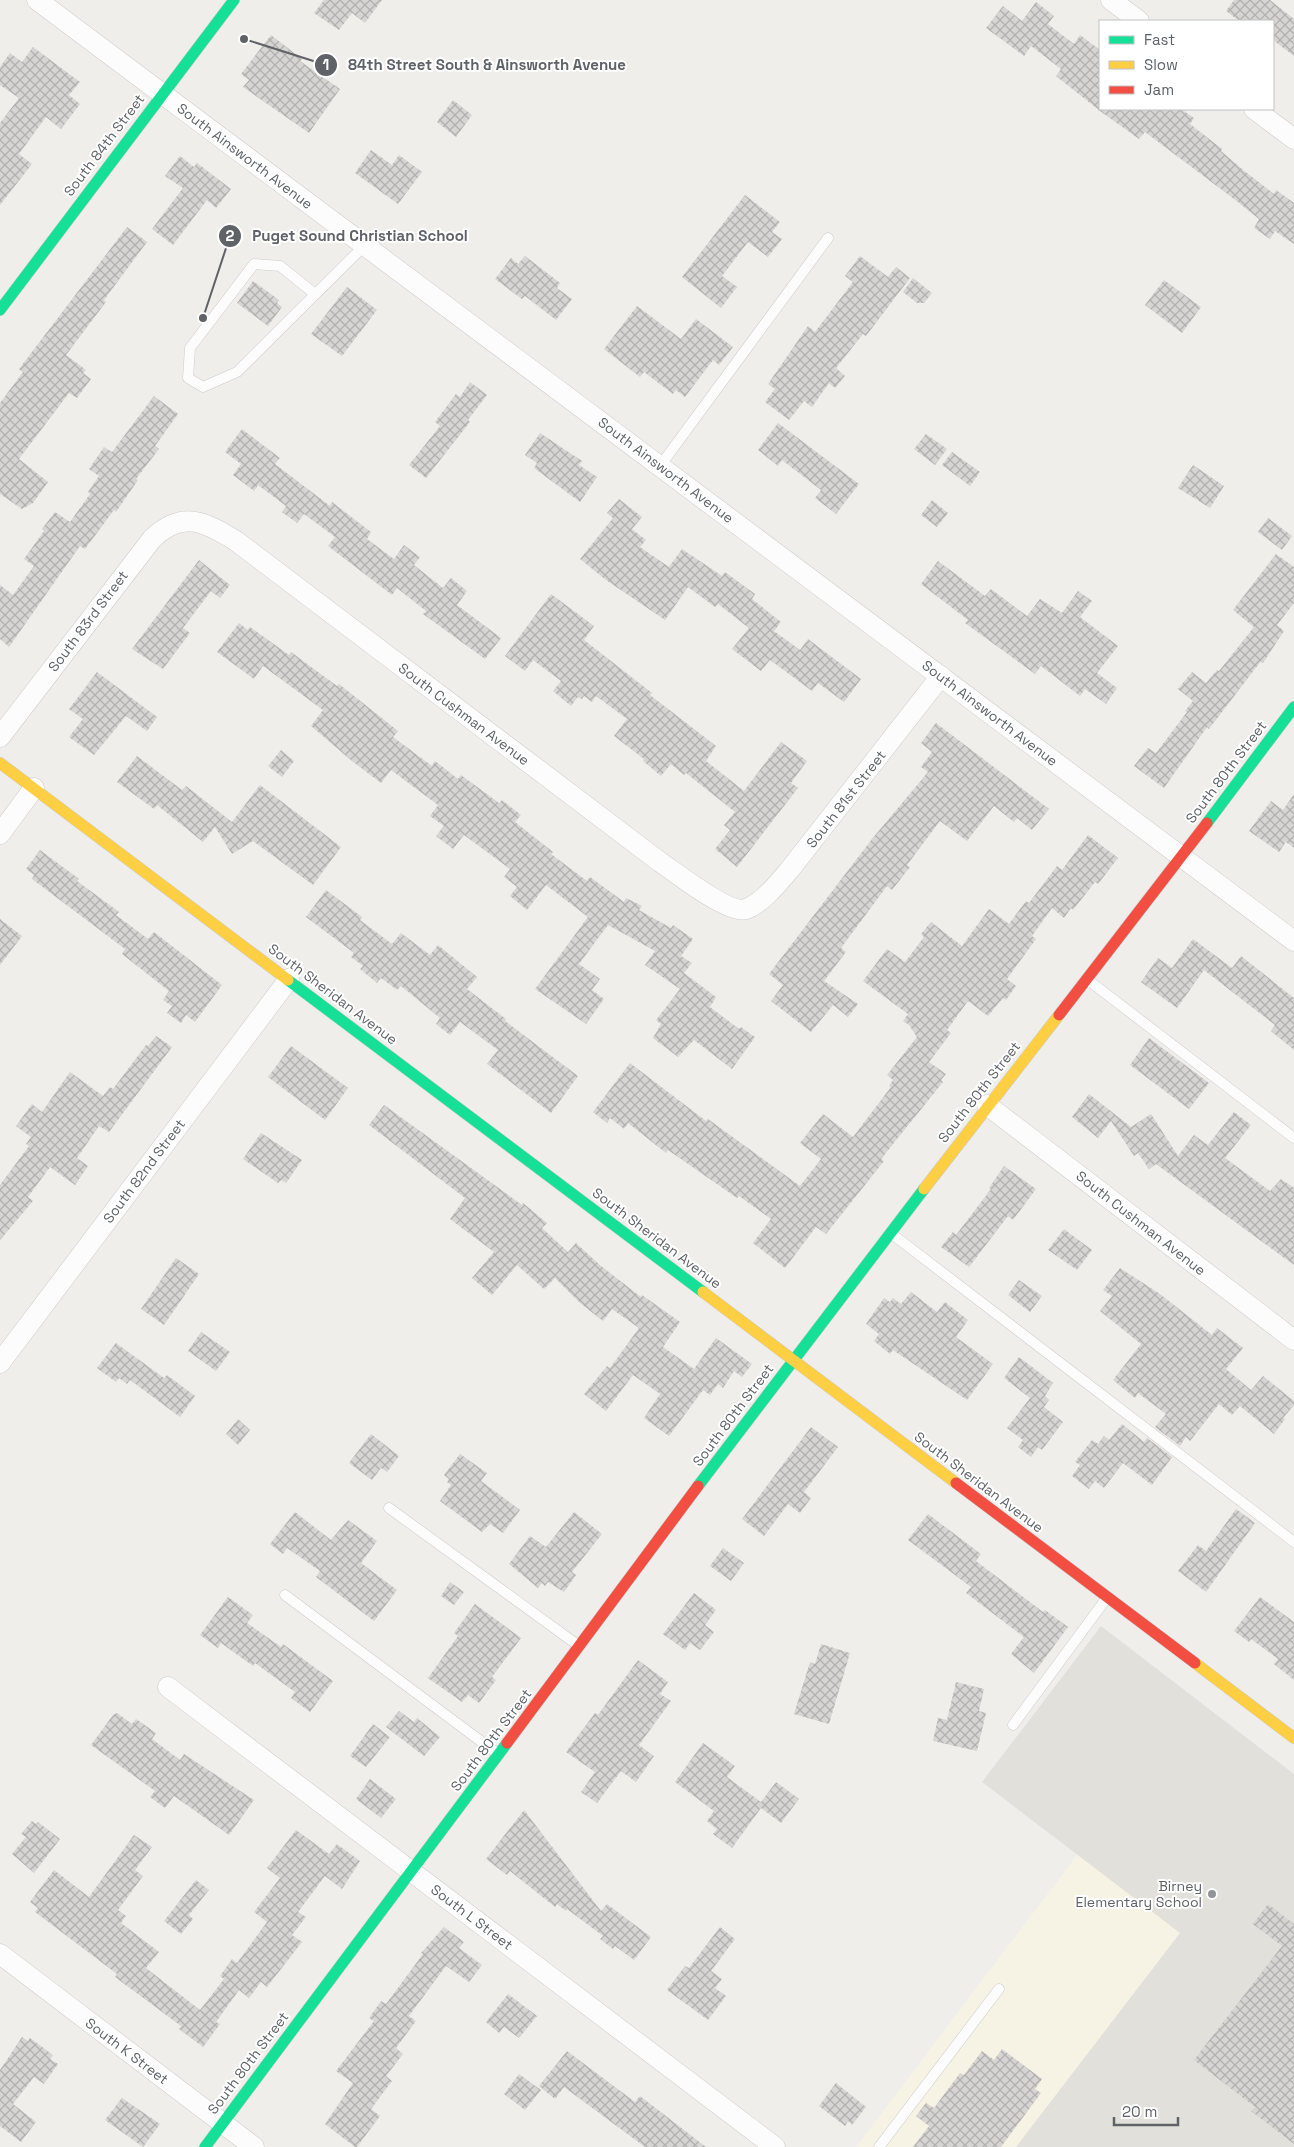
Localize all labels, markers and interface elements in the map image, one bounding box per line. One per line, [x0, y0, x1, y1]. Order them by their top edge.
legend [1099, 20, 1274, 110]
text: Fast [1144, 30, 1175, 49]
callout: 84th Street South & Ainsworth Avenue [313, 50, 636, 80]
text: 1 [323, 55, 329, 74]
text: 84th Street South & Ainsworth Avenue [348, 55, 626, 74]
text: Slow [1144, 55, 1178, 74]
text: Jam [1144, 80, 1174, 99]
street label: South 84th Street [60, 90, 148, 200]
street label: South Ainsworth Avenue [174, 99, 316, 213]
callout: Puget Sound Christian School [218, 221, 478, 251]
text: 2 [226, 226, 235, 245]
text: Puget Sound Christian School [252, 226, 468, 245]
street label: South Ainsworth Avenue [595, 413, 737, 527]
street label: South 83rd Street [44, 567, 132, 675]
street label: South Ainsworth Avenue [919, 656, 1061, 770]
street label: South Cushman Avenue [395, 659, 533, 769]
street label: South 80th Street [1182, 717, 1270, 827]
street label: South 81st Street [802, 747, 890, 851]
street label: South Sheridan Avenue [265, 940, 401, 1048]
street label: South 80th Street [934, 1038, 1024, 1146]
street label: South 82nd Street [99, 1115, 189, 1227]
street label: South Cushman Avenue [1073, 1167, 1209, 1279]
street label: South Sheridan Avenue [589, 1184, 725, 1292]
street label: South 80th Street [689, 1360, 777, 1470]
street label: South Sheridan Avenue [911, 1428, 1047, 1536]
street label: South 80th Street [447, 1685, 535, 1795]
place label: Birney Elementary School [1076, 1877, 1202, 1911]
street label: South L Street [427, 1880, 517, 1954]
marker: Birney Elementary School [1206, 1888, 1218, 1900]
street label: South 80th Street [204, 2008, 292, 2118]
street label: South K Street [82, 2014, 172, 2088]
scale bar [1114, 2094, 1178, 2126]
text: 20 m [1122, 2102, 1157, 2121]

